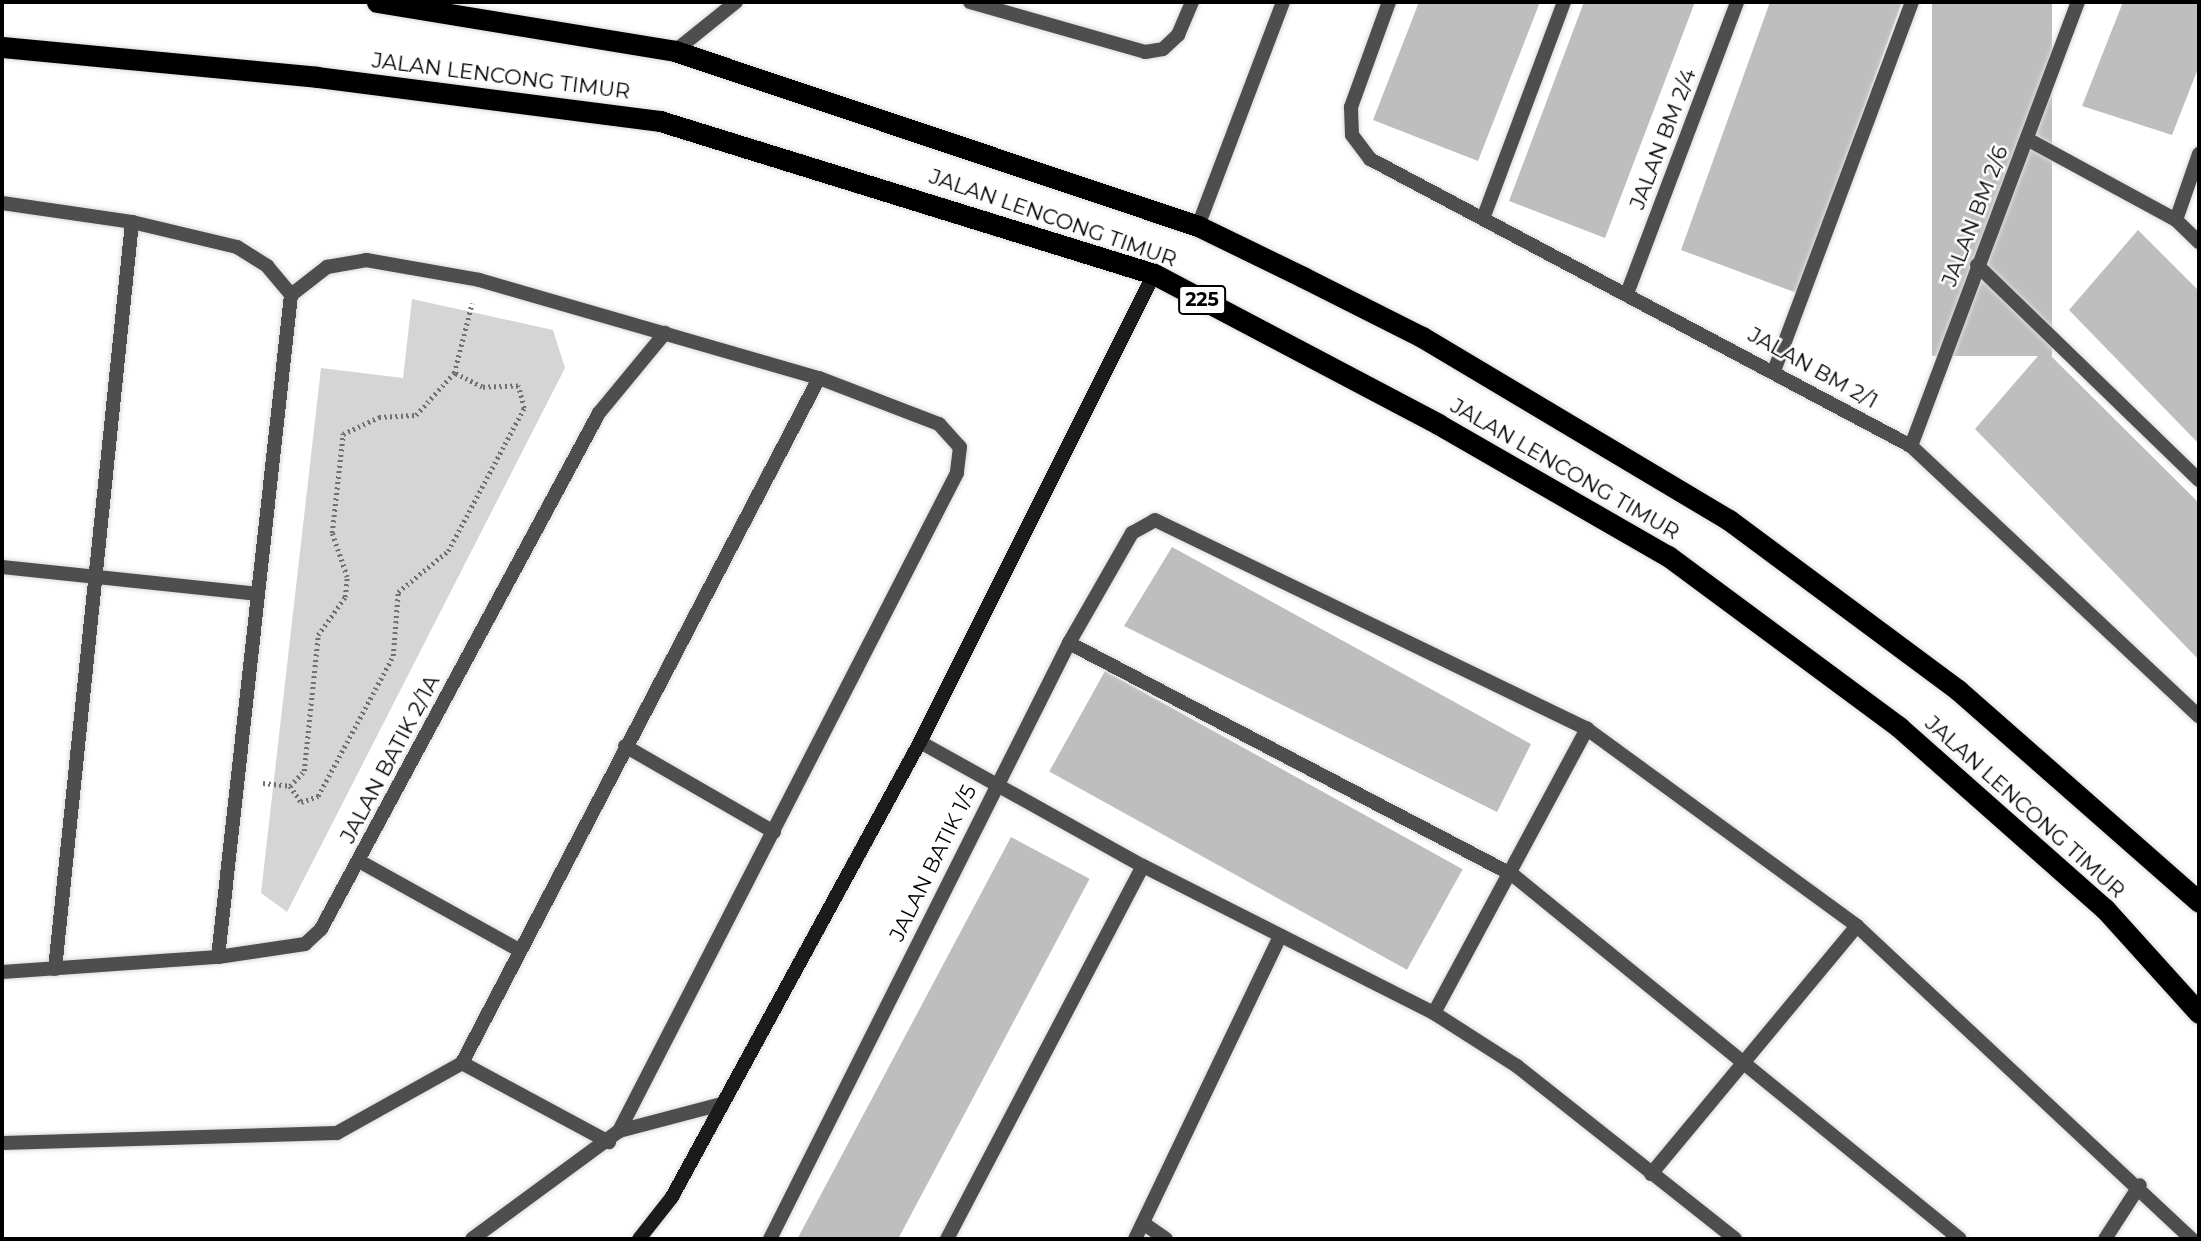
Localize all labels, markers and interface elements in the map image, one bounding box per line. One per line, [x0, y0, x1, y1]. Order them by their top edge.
street label: JALAN LENCONG TIMUR [371, 48, 631, 104]
street label: JALAN BM 2/4 [1625, 65, 1701, 213]
street label: JALAN BM 2/6 [1937, 142, 2013, 290]
street label: JALAN LENCONG TIMUR [926, 164, 1180, 272]
road number: 225 [1178, 284, 1226, 316]
street label: JALAN BM 2/1 [1744, 322, 1882, 414]
street label: JALAN LENCONG TIMUR [1446, 393, 1684, 545]
street label: JALAN BATIK 2/1A [335, 671, 445, 847]
street label: JALAN LENCONG TIMUR [1920, 711, 2130, 903]
street label: JALAN BATIK 1/5 [884, 781, 982, 945]

